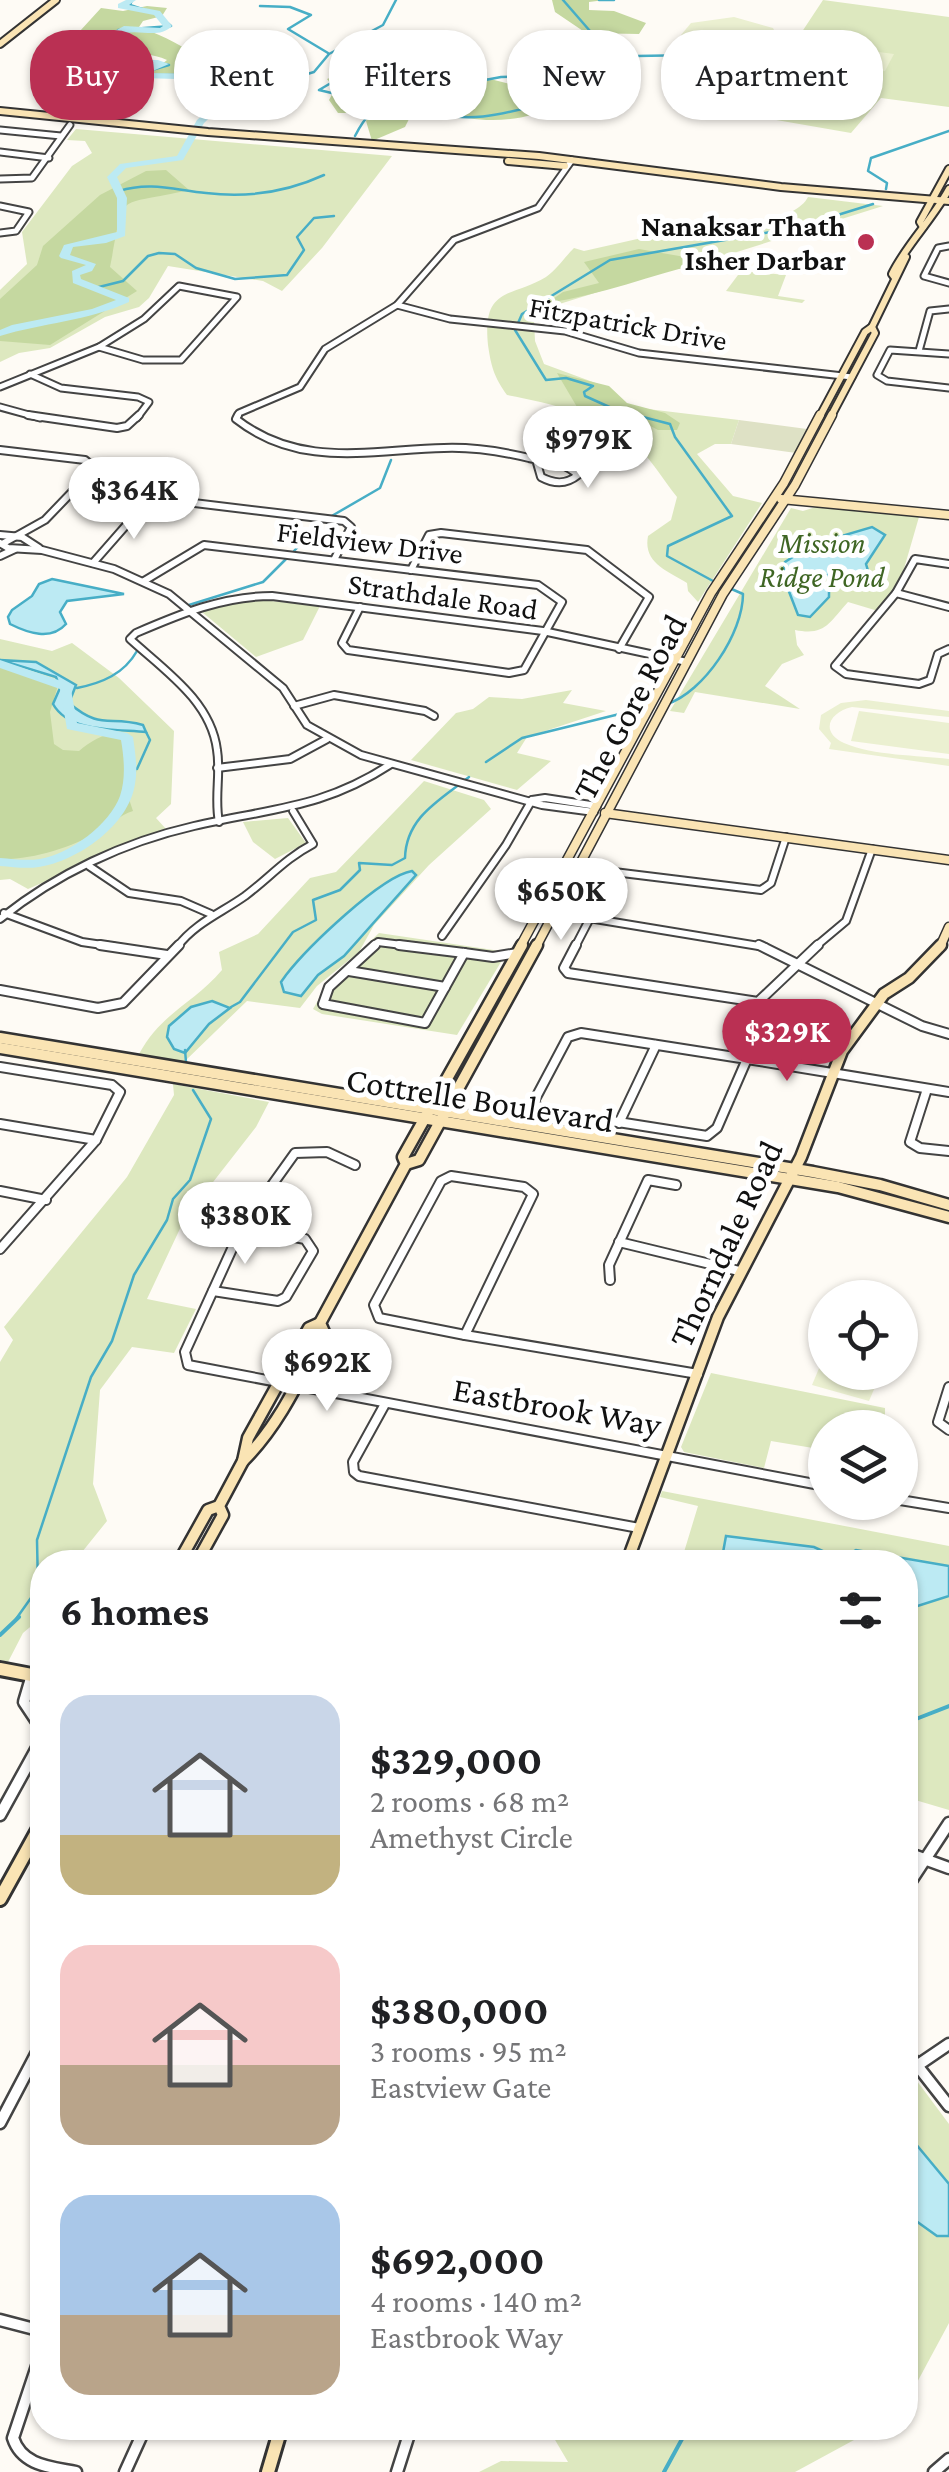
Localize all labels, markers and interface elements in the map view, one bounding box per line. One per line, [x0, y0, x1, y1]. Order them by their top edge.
chip: Buy [30, 30, 154, 120]
chip: Rent [174, 30, 309, 120]
chip: Filters [329, 30, 487, 120]
chip: New [507, 30, 641, 120]
chip: Apartment [661, 30, 883, 120]
place label: Nanaksar Thath Isher Darbar [641, 209, 846, 276]
marker: Nanaksar Thath Isher Darbar [855, 231, 877, 253]
street label: Fitzpatrick Drive [526, 289, 730, 358]
pin: $979K [518, 406, 658, 491]
text: $979K [545, 420, 631, 456]
pin: $364K [64, 457, 204, 542]
text: $364K [91, 471, 177, 507]
street label: Fieldview Drive [275, 514, 465, 570]
park label: Mission Ridge Pond [759, 526, 886, 594]
street label: Strathdale Road [346, 566, 540, 626]
street label: The Gore Road [565, 608, 695, 806]
pin: $650K [491, 858, 631, 943]
text: $650K [517, 872, 605, 908]
pin: $329K [717, 999, 857, 1084]
text: $329K [744, 1013, 830, 1049]
street label: Cottrelle Boulevard [344, 1060, 616, 1140]
street label: Thorndale Road [661, 1135, 791, 1353]
pin: $380K [175, 1182, 315, 1267]
text: $380K [200, 1196, 290, 1232]
map controls [808, 1280, 918, 1520]
button: locate [808, 1280, 918, 1390]
pin: $692K [257, 1329, 397, 1414]
text: $692K [284, 1343, 370, 1379]
street label: Eastbrook Way [450, 1369, 665, 1445]
button: layers [808, 1410, 918, 1520]
icon: filters [833, 1583, 888, 1638]
text: 6 homes [60, 1587, 209, 1634]
icon: home [140, 1735, 260, 1855]
text: $329,000 [370, 1736, 542, 1783]
text: 2 rooms · 68 m² [370, 1783, 569, 1819]
text: Amethyst Circle [370, 1819, 573, 1855]
icon: home [140, 1985, 260, 2105]
text: $380,000 [370, 1986, 548, 2033]
text: 3 rooms · 95 m² [370, 2033, 567, 2069]
text: Eastview Gate [370, 2069, 551, 2105]
icon: home [140, 2235, 260, 2355]
text: $692,000 [370, 2236, 545, 2283]
text: 4 rooms · 140 m² [370, 2283, 582, 2319]
text: Eastbrook Way [370, 2319, 563, 2355]

